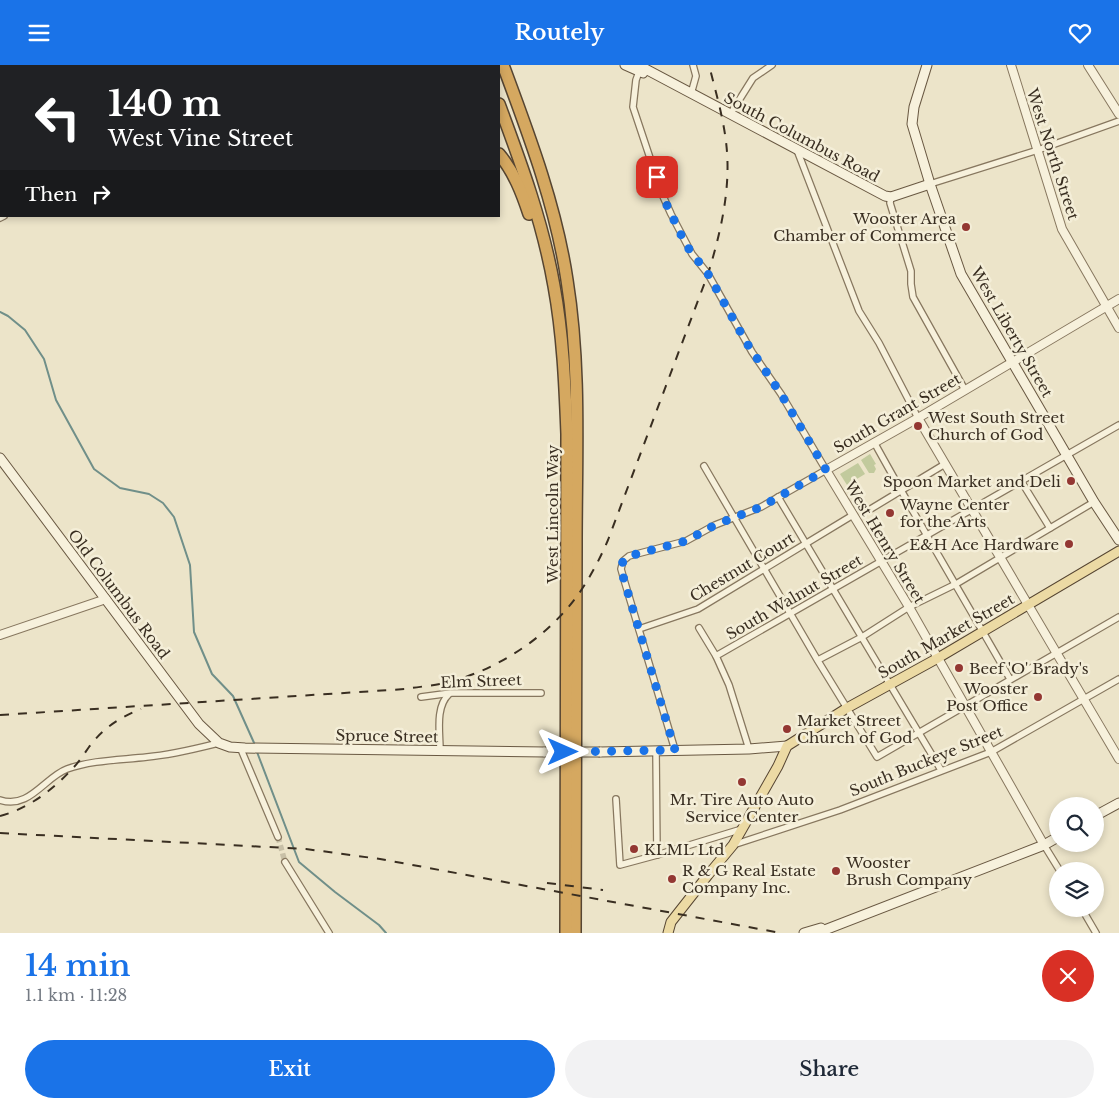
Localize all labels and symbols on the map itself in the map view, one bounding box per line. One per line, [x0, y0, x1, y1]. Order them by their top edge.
street label: West North Street [1022, 85, 1083, 223]
street label: South Columbus Road [721, 88, 883, 186]
pin [636, 156, 678, 198]
place label: Wooster Area Chamber of Commerce [773, 209, 957, 245]
marker: Wooster Area Chamber of Commerce [960, 221, 972, 233]
street label: West Liberty Street [966, 262, 1057, 401]
street label: South Grant Street [830, 369, 964, 457]
place label: West South Street Church of God [927, 408, 1065, 444]
marker: West South Street Church of God [912, 420, 924, 432]
street label: West Lincoln Way [543, 444, 562, 584]
place label: Spoon Market and Deli [883, 472, 1061, 491]
marker: Spoon Market and Deli [1065, 475, 1077, 487]
street label: West Henry Street [840, 476, 929, 607]
place label: Wayne Center for the Arts [899, 495, 1010, 531]
marker: Wayne Center for the Arts [884, 507, 896, 519]
street label: Old Columbus Road [64, 526, 174, 662]
street label: Chestnut Court [686, 528, 798, 606]
place label: E&H Ace Hardware [909, 535, 1059, 554]
marker: E&H Ace Hardware [1063, 538, 1075, 550]
street label: South Walnut Street [722, 550, 866, 644]
street label: South Market Street [875, 589, 1018, 683]
place label: Beef 'O' Brady's [969, 659, 1089, 678]
marker: Beef 'O' Brady's [953, 662, 965, 674]
street label: Elm Street [440, 670, 522, 692]
place label: Wooster Post Office [946, 679, 1029, 715]
marker: Wooster Post Office [1032, 691, 1044, 703]
place label: Market Street Church of God [797, 711, 912, 747]
street label: South Buckeye Street [847, 721, 1006, 800]
marker: Market Street Church of God [781, 723, 793, 735]
position arrow [536, 725, 588, 777]
street label: Spruce Street [335, 726, 439, 746]
marker: Mr. Tire Auto Auto Service Center [736, 776, 748, 788]
place label: Mr. Tire Auto Auto Service Center [670, 790, 814, 826]
place label: KLML Ltd [644, 840, 724, 859]
marker: KLML Ltd [628, 843, 640, 855]
place label: Wooster Brush Company [845, 853, 973, 889]
place label: R & G Real Estate Company Inc. [682, 861, 816, 897]
marker: Wooster Brush Company [830, 865, 842, 877]
marker: R & G Real Estate Company Inc. [666, 873, 678, 885]

